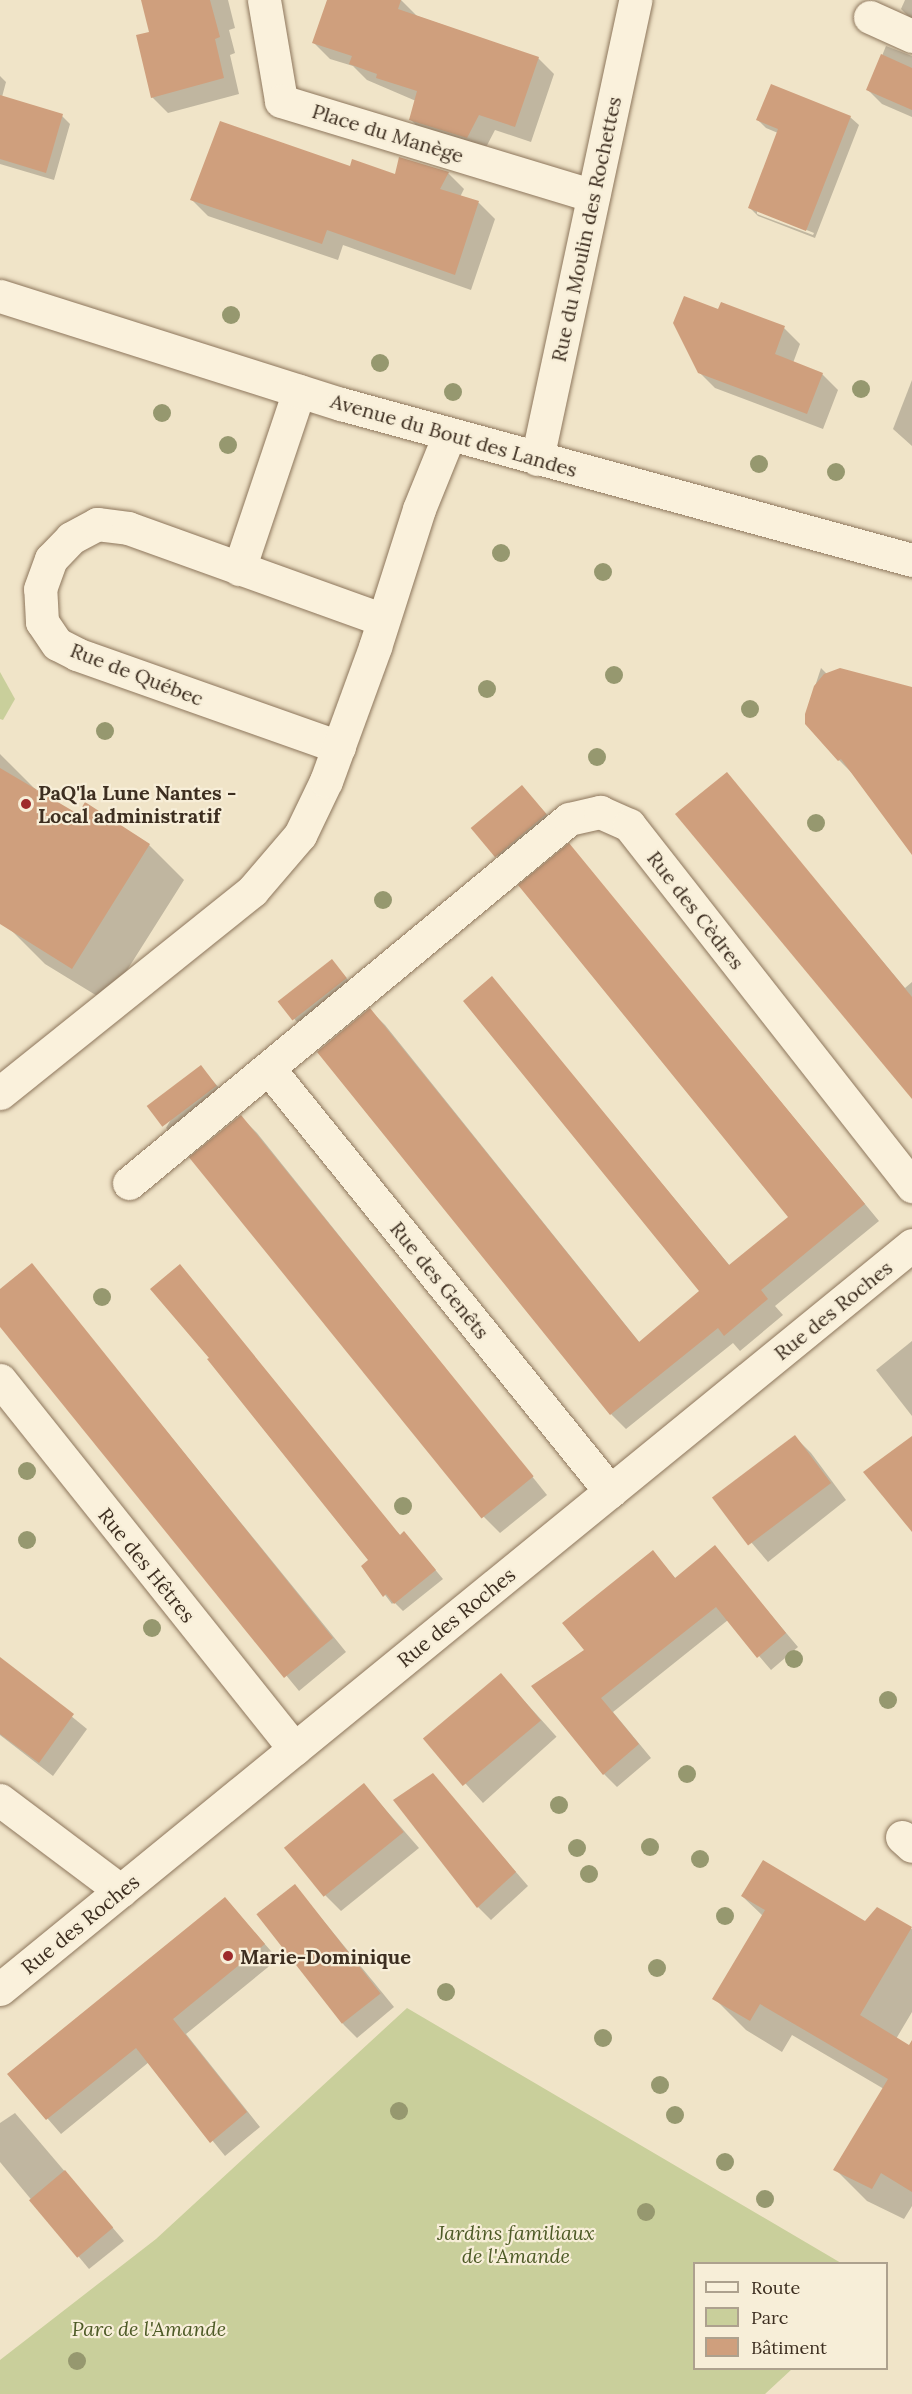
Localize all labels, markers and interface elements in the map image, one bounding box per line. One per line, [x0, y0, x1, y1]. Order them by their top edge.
street label: Rue du Moulin des Rochettes [546, 94, 626, 364]
street label: Place du Manège [309, 99, 467, 167]
street label: Avenue du Bout des Landes [328, 388, 580, 482]
street label: Rue de Québec [67, 638, 207, 710]
place label: PaQ'la Lune Nantes - Local administratif [38, 780, 236, 827]
marker: PaQ'la Lune Nantes - Local administratif [19, 797, 33, 811]
street label: Rue des Cèdres [642, 846, 750, 974]
street label: Rue des Genêts [385, 1217, 495, 1343]
street label: Rue des Roches [769, 1255, 897, 1365]
street label: Rue des Hêtres [94, 1503, 200, 1627]
street label: Rue des Roches [392, 1562, 520, 1672]
street label: Rue des Roches [16, 1869, 144, 1979]
place label: Marie-Dominique [240, 1944, 411, 1968]
marker: Marie-Dominique [221, 1949, 235, 1963]
park label: Jardins familiaux de l'Amande [437, 2221, 595, 2268]
legend [693, 2262, 888, 2370]
text: Route [751, 2276, 800, 2299]
text: Parc [751, 2306, 788, 2329]
park label: Parc de l'Amande [72, 2316, 226, 2340]
text: Bâtiment [751, 2336, 827, 2359]

